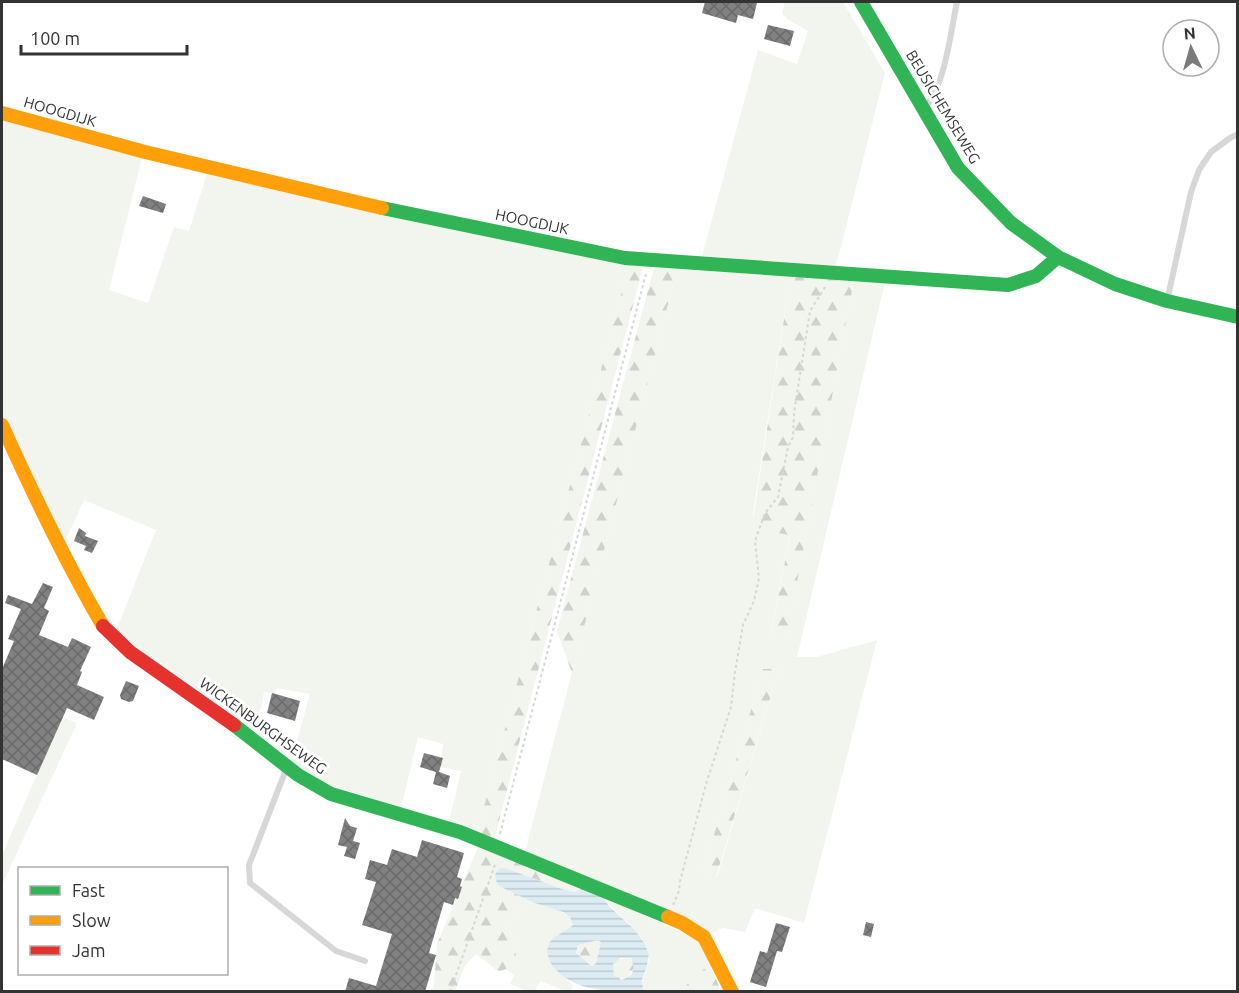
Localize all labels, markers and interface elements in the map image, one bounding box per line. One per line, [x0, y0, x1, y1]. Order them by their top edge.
scale bar [21, 18, 188, 56]
north arrow [1161, 18, 1221, 78]
text: N [1183, 24, 1196, 43]
text: 100 m [30, 28, 80, 48]
street label: BEUSICHEMSEWEG [903, 47, 984, 166]
street label: HOOGDIJK [22, 93, 98, 130]
street label: HOOGDIJK [494, 205, 570, 238]
street label: WICKENBURGHSEWEG [196, 674, 330, 777]
legend [18, 867, 228, 975]
text: Fast [72, 880, 105, 900]
text: Slow [72, 910, 111, 930]
text: Jam [72, 940, 106, 960]

